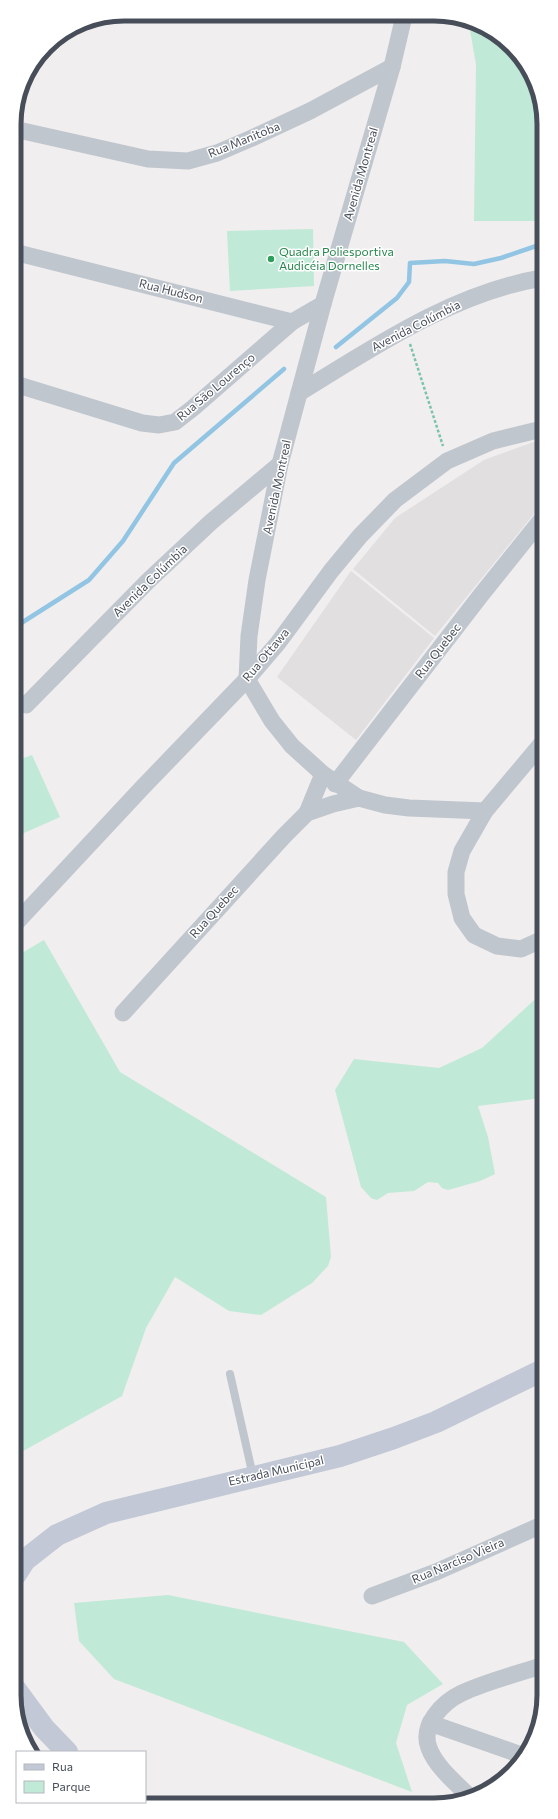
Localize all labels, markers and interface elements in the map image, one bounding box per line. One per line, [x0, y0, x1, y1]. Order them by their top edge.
street label: Rua Manitoba [206, 118, 282, 160]
street label: Avenida Montreal [340, 126, 380, 222]
place label: Quadra Poliesportiva Audicéia Dornelles [279, 244, 394, 272]
marker: Quadra Poliesportiva Audicéia Dornelles [266, 254, 276, 264]
street label: Rua Hudson [138, 275, 205, 305]
street label: Avenida Colúmbia [369, 297, 462, 354]
street label: Rua São Lourenço [173, 349, 257, 423]
street label: Avenida Montreal [259, 438, 293, 535]
street label: Avenida Colúmbia [109, 541, 189, 619]
street label: Rua Quebec [412, 620, 463, 680]
street label: Rua Ottawa [239, 625, 291, 684]
street label: Rua Quebec [186, 882, 240, 940]
street label: Estrada Municipal [227, 1452, 325, 1488]
street label: Rua Narciso Vieira [409, 1534, 506, 1586]
legend [16, 1751, 146, 1803]
text: Rua [52, 1759, 73, 1773]
text: Parque [52, 1779, 90, 1793]

